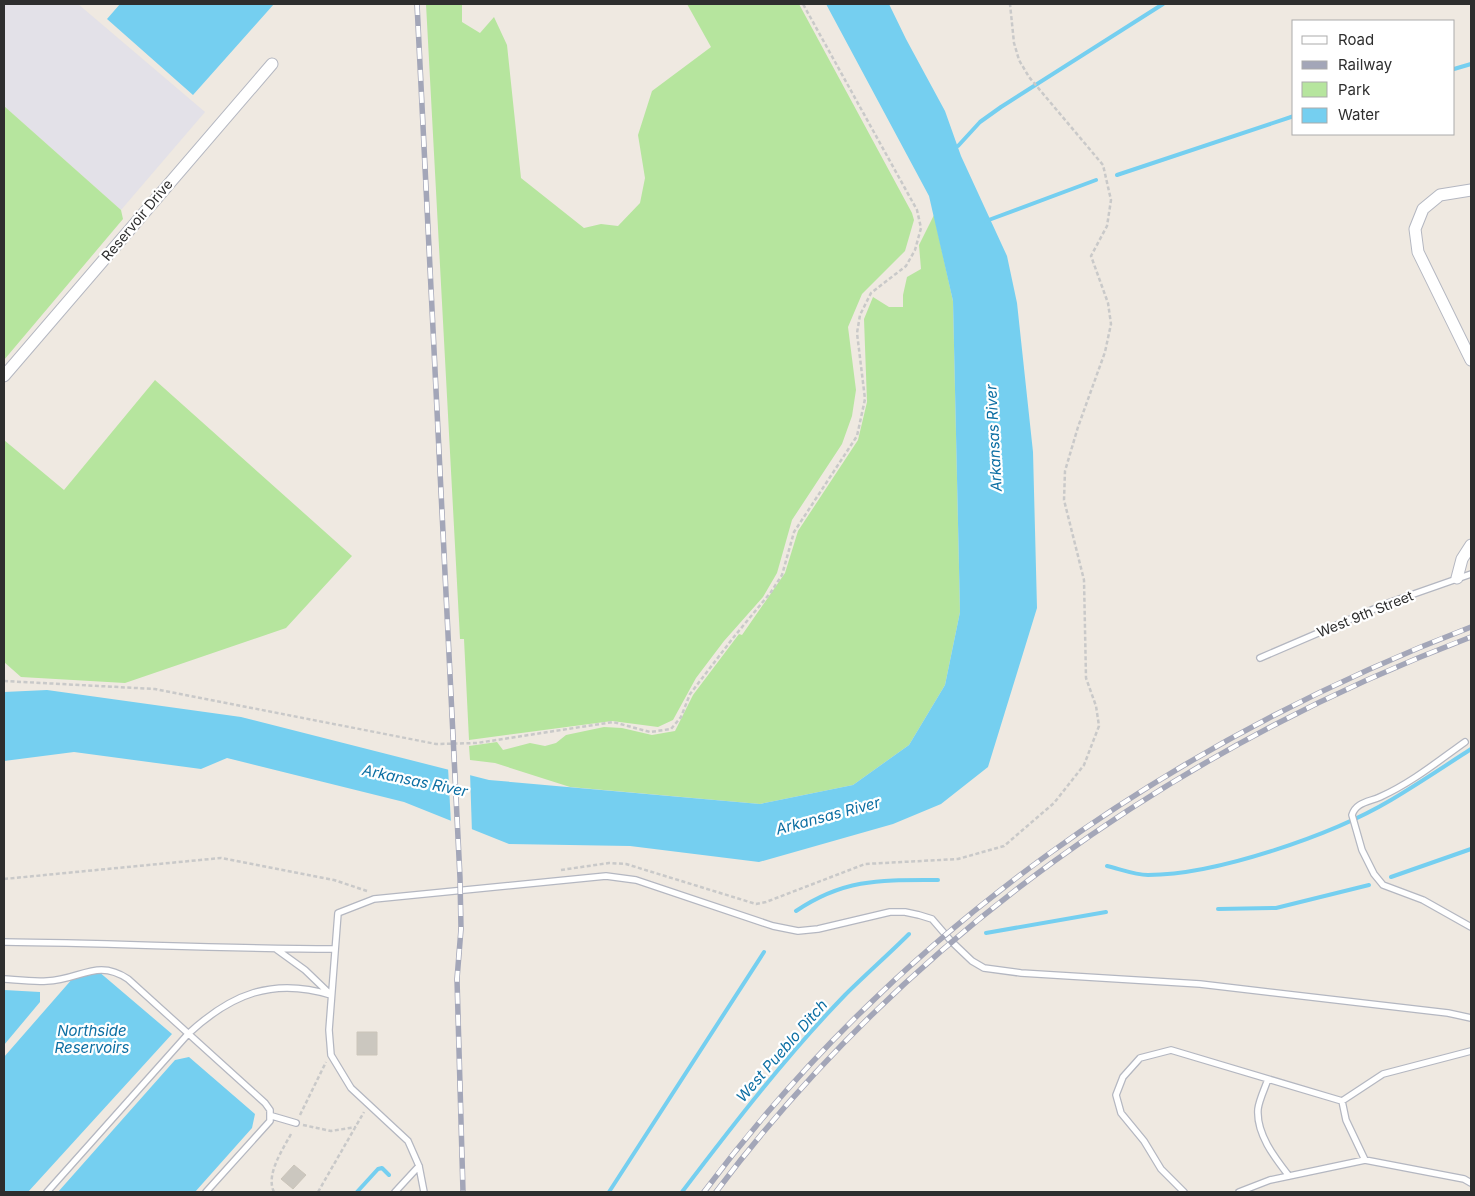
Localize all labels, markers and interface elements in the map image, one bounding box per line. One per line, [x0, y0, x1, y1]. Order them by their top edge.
legend [1292, 20, 1455, 135]
text: Road [1338, 30, 1374, 49]
text: Railway [1338, 55, 1393, 74]
text: Park [1338, 80, 1371, 99]
text: Water [1338, 105, 1380, 124]
street label: Reservoir Drive [98, 175, 176, 264]
water label: Arkansas River [981, 384, 1006, 493]
street label: West 9th Street [1314, 586, 1416, 641]
water label: Arkansas River [360, 760, 470, 801]
water label: Arkansas River [773, 792, 882, 839]
water label: West Pueblo Ditch [732, 995, 831, 1106]
water label: Northside Reservoirs [55, 1021, 130, 1057]

